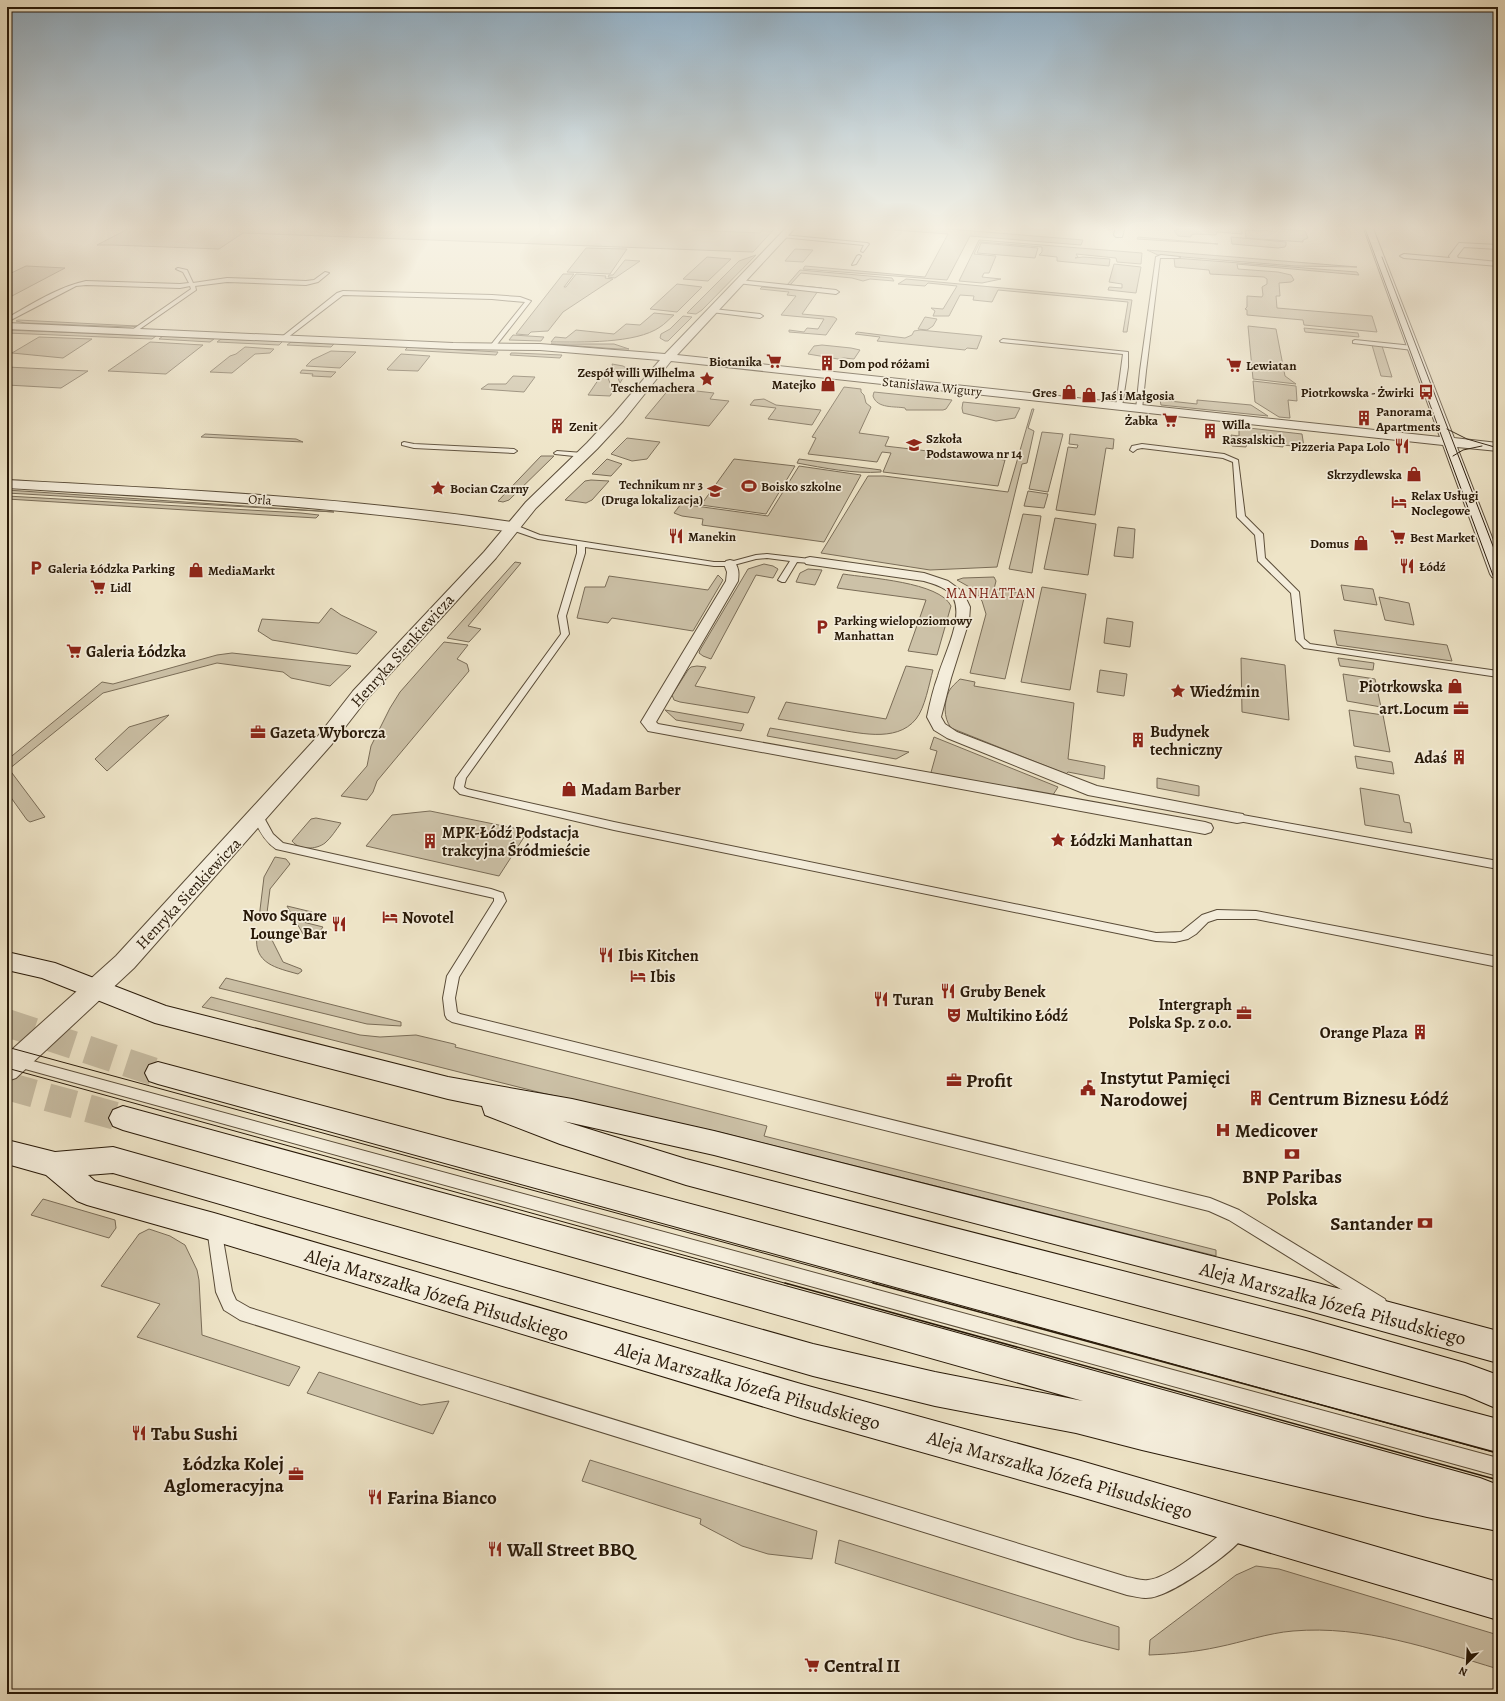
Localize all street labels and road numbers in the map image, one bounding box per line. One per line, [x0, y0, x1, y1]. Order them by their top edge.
street label: Stanisława Wigury [881, 373, 983, 400]
street label: Orla [248, 490, 272, 509]
street label: Henryka Sienkiewicza [346, 589, 460, 712]
street label: Henryka Sienkiewicza [131, 833, 247, 954]
street label: Aleja Marszałka Józefa Piłsudskiego [301, 1242, 572, 1348]
street label: Aleja Marszałka Józefa Piłsudskiego [1196, 1256, 1469, 1352]
street label: Aleja Marszałka Józefa Piłsudskiego [611, 1335, 883, 1436]
street label: Aleja Marszałka Józefa Piłsudskiego [923, 1424, 1195, 1525]

